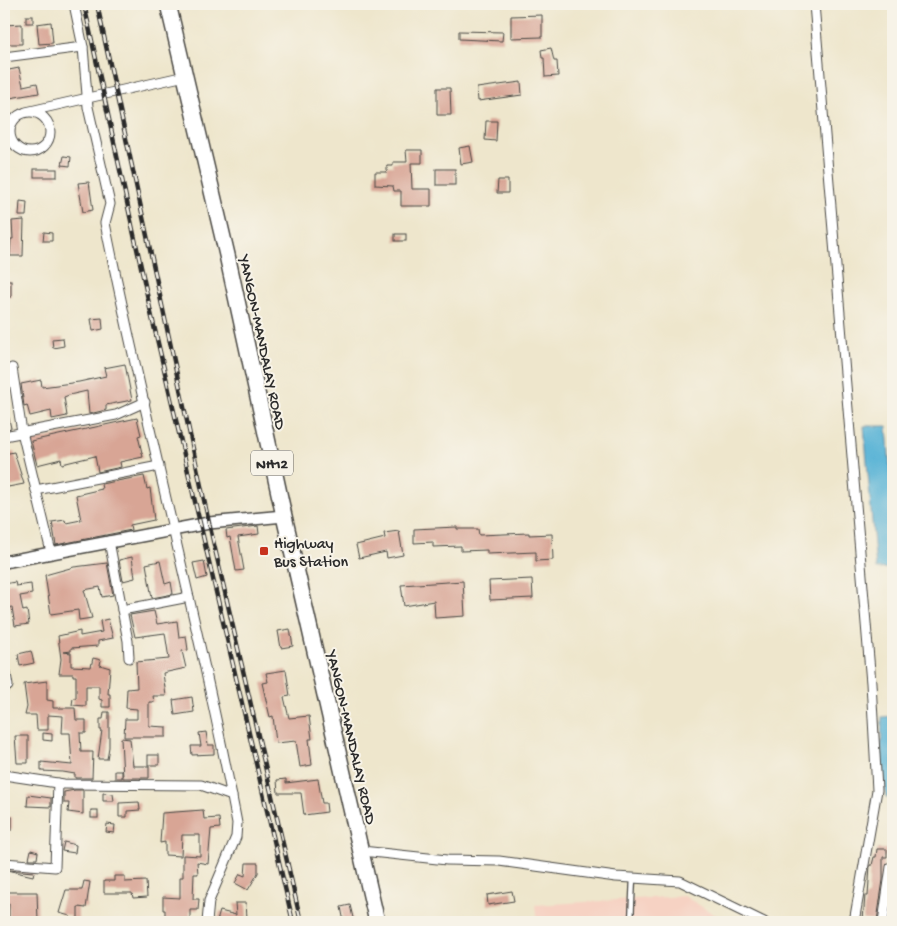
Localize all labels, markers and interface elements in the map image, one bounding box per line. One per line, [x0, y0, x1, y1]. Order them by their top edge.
street label: YANGON-MANDALAY ROAD [232, 252, 288, 432]
road number: NH12 [251, 450, 293, 476]
place label: Highway Bus Station [273, 536, 349, 573]
marker: Highway Bus Station [258, 545, 270, 557]
street label: YANGON-MANDALAY ROAD [320, 647, 379, 827]

